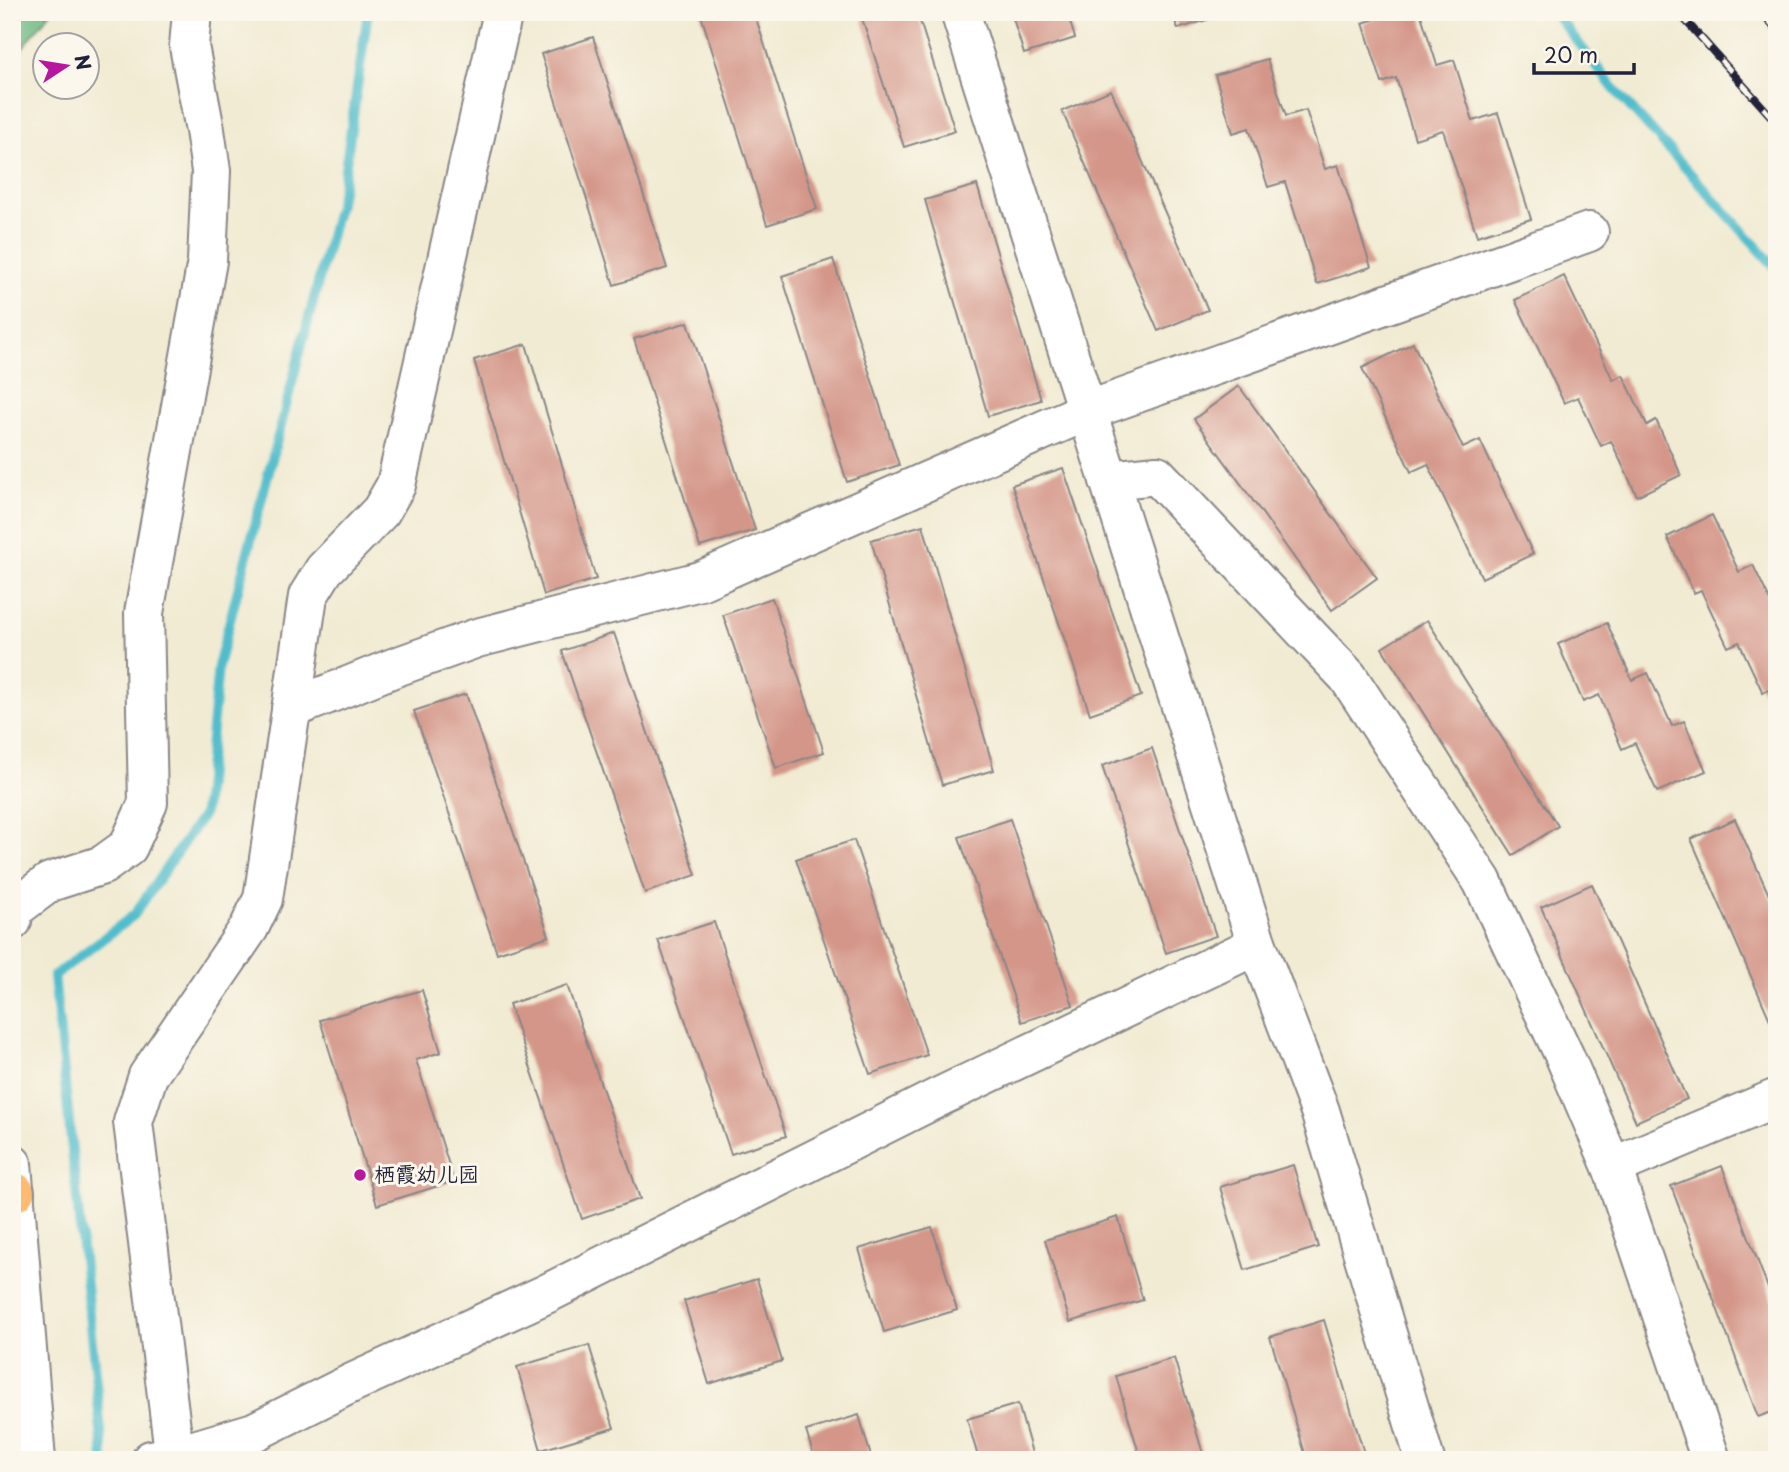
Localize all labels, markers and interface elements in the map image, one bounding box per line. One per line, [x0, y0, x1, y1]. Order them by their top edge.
north arrow [32, 32, 102, 102]
scale bar [1534, 32, 1633, 76]
text: 20 m [1544, 38, 1598, 70]
text: N [68, 52, 99, 73]
place label: 栖霞幼儿园 [374, 1157, 479, 1189]
marker: 栖霞幼儿园 [352, 1167, 368, 1183]

